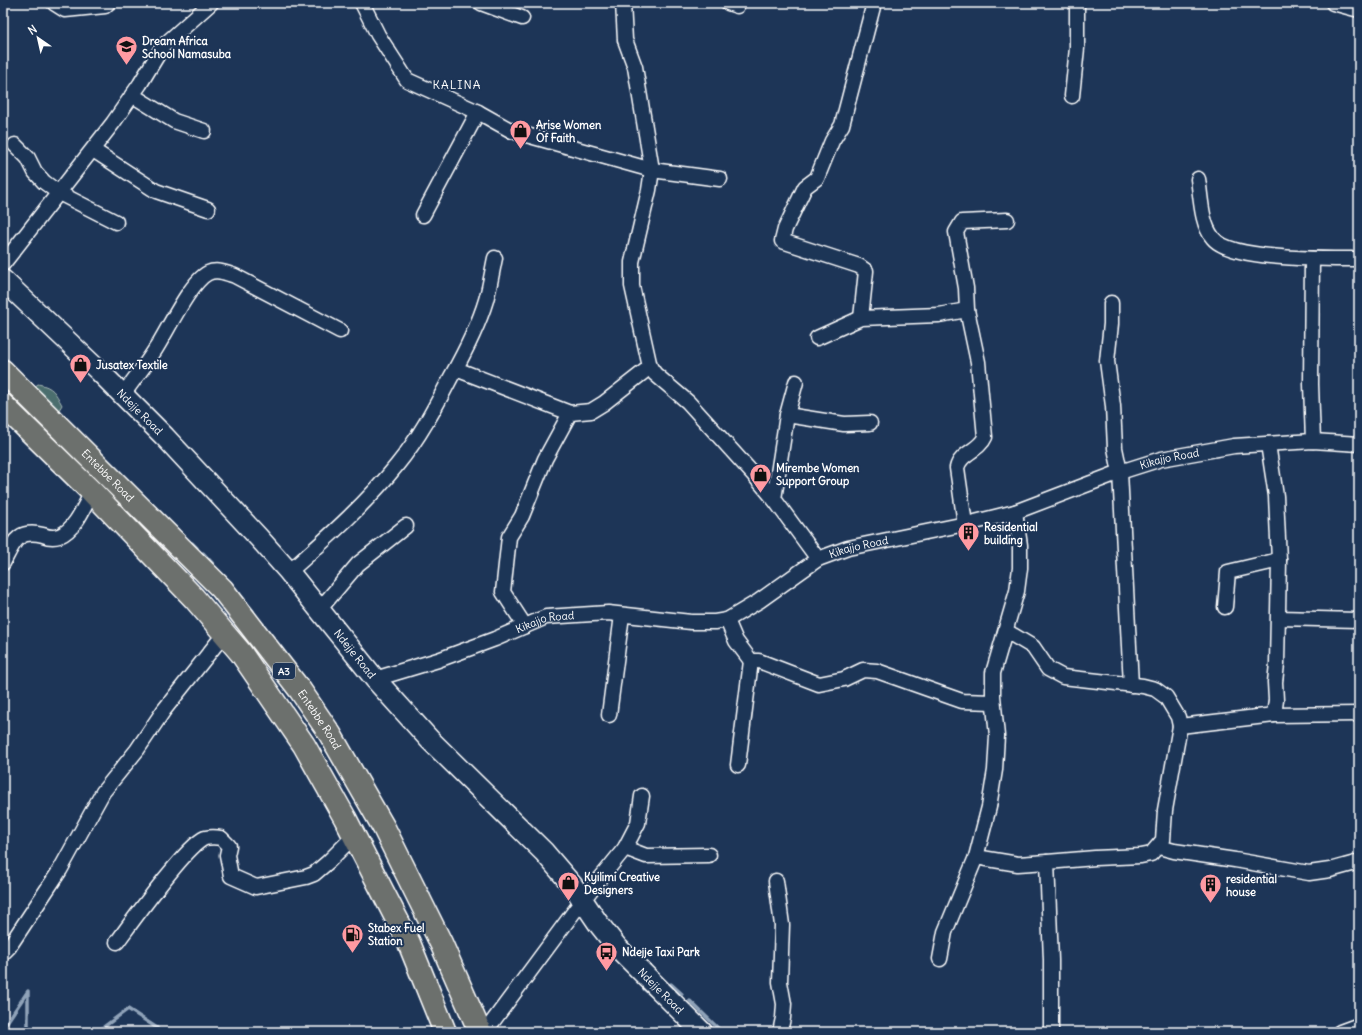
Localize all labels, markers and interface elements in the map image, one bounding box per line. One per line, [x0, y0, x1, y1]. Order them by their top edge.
north arrow [18, 18, 58, 58]
text: N [25, 22, 39, 38]
school or university icon: Dream Africa School Namasuba [113, 34, 139, 67]
place label: Dream Africa School Namasuba [142, 34, 232, 61]
district label: KALINA [433, 77, 481, 92]
shop icon: Arise Women Of Faith [507, 118, 533, 151]
place label: Arise Women Of Faith [536, 118, 602, 145]
shop icon: Jusatex Textile [68, 352, 94, 385]
place label: Jusatex Textile [96, 358, 168, 372]
street label: Ndejje Road [114, 386, 166, 438]
street label: Kikajjo Road [1138, 445, 1201, 472]
street label: Entebbe Road [79, 446, 138, 505]
shop icon: Mirembe Women Support Group [747, 461, 773, 494]
place label: Mirembe Women Support Group [776, 461, 860, 489]
building icon: Residential building [955, 520, 981, 553]
place label: Residential building [984, 520, 1038, 548]
street label: Kikajjo Road [827, 533, 890, 561]
street label: Kikajjo Road [513, 608, 575, 636]
street label: Ndejje Road [331, 626, 379, 682]
road number: A3 [273, 663, 295, 679]
street label: Entebbe Road [295, 687, 345, 752]
shop icon: Kyilimi Creative Designers [556, 870, 582, 903]
place label: Kyilimi Creative Designers [584, 870, 660, 898]
building icon: residential house [1197, 872, 1223, 905]
place label: residential house [1226, 872, 1277, 899]
fuel station icon: Stabex Fuel Station [340, 921, 366, 954]
place label: Stabex Fuel Station [368, 921, 425, 948]
bus stop icon: Ndejje Taxi Park [594, 939, 620, 972]
place label: Ndejje Taxi Park [622, 945, 700, 959]
street label: Ndejje Road [635, 965, 687, 1017]

